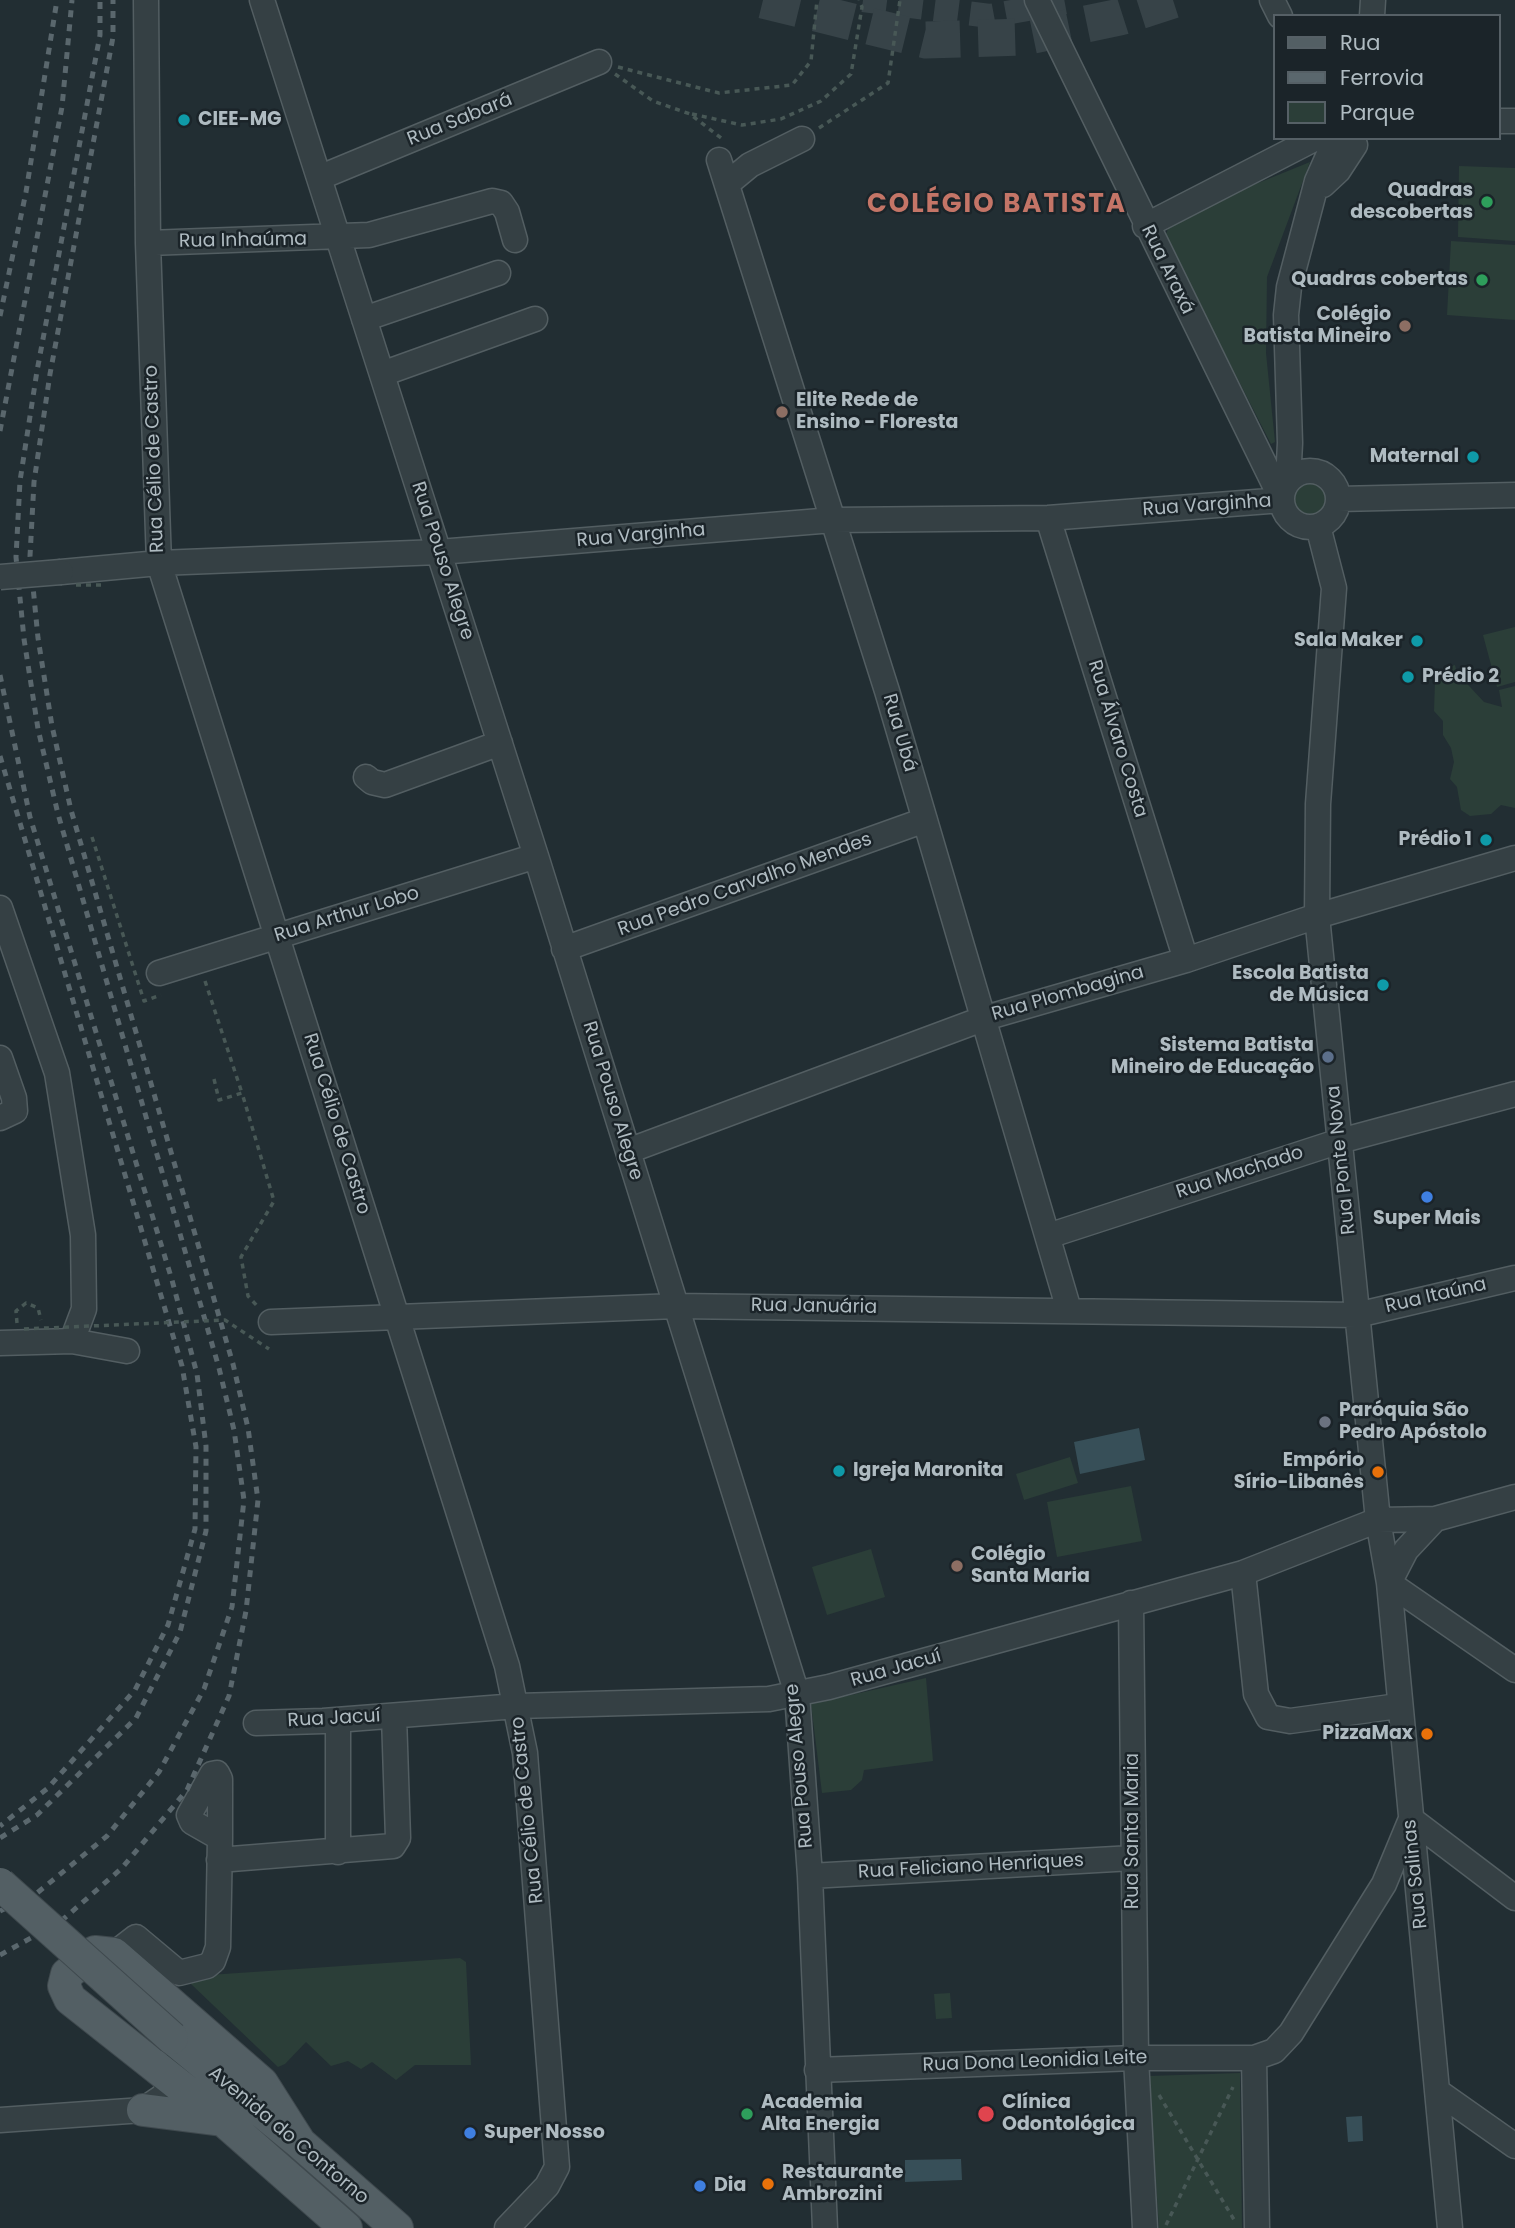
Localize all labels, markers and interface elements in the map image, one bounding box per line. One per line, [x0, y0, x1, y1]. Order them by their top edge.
legend [1274, 14, 1501, 140]
text: Rua [1340, 28, 1380, 57]
text: Ferrovia [1340, 63, 1424, 92]
street label: Rua Sabará [404, 89, 516, 151]
text: Parque [1340, 98, 1415, 127]
place label: CIEE-MG [198, 109, 282, 131]
marker: CIEE-MG [176, 112, 192, 128]
place label: Quadras descobertas [1350, 180, 1473, 224]
district label: COLÉGIO BATISTA [869, 189, 1125, 221]
marker: Quadras descobertas [1479, 194, 1495, 210]
street label: Rua Araxá [1136, 222, 1198, 318]
street label: Rua Inhaúma [179, 228, 307, 254]
place label: Quadras cobertas [1291, 269, 1468, 291]
marker: Quadras cobertas [1474, 272, 1490, 288]
place label: Colégio Batista Mineiro [1244, 304, 1391, 348]
marker: Colégio Batista Mineiro [1397, 318, 1413, 334]
street label: Rua Célio de Castro [140, 365, 170, 553]
place label: Elite Rede de Ensino - Floresta [796, 390, 958, 434]
marker: Elite Rede de Ensino - Floresta [774, 404, 790, 420]
place label: Maternal [1370, 446, 1459, 468]
marker: Maternal [1465, 449, 1481, 465]
street label: Rua Pouso Alegre [406, 479, 478, 643]
street label: Rua Varginha [1142, 490, 1272, 522]
street label: Rua Varginha [576, 519, 706, 553]
place label: Sala Maker [1294, 630, 1403, 652]
marker: Sala Maker [1409, 633, 1425, 649]
street label: Rua Álvaro Costa [1082, 658, 1152, 820]
place label: Prédio 2 [1422, 666, 1499, 688]
marker: Prédio 2 [1400, 669, 1416, 685]
street label: Rua Ubá [877, 691, 921, 775]
street label: Rua Pedro Carvalho Mendes [615, 828, 875, 942]
place label: Prédio 1 [1399, 829, 1472, 851]
marker: Prédio 1 [1478, 832, 1494, 848]
street label: Rua Arthur Lobo [272, 882, 422, 948]
street label: Rua Plombagina [989, 961, 1147, 1027]
place label: Escola Batista de Música [1232, 963, 1369, 1007]
marker: Escola Batista de Música [1375, 977, 1391, 993]
street label: Rua Pouso Alegre [577, 1019, 647, 1183]
street label: Rua Célio de Castro [298, 1031, 374, 1217]
place label: Sistema Batista Mineiro de Educação [1111, 1035, 1314, 1079]
marker: Sistema Batista Mineiro de Educação [1320, 1049, 1336, 1065]
street label: Rua Ponte Nova [1323, 1084, 1361, 1236]
street label: Rua Machado [1174, 1142, 1306, 1204]
marker: Super Mais [1419, 1189, 1435, 1205]
place label: Super Mais [1373, 1208, 1481, 1230]
street label: Rua Itaúna [1383, 1273, 1489, 1319]
street label: Rua Januária [751, 1294, 877, 1320]
place label: Paróquia São Pedro Apóstolo [1339, 1400, 1487, 1444]
marker: Paróquia São Pedro Apóstolo [1317, 1414, 1333, 1430]
place label: Empório Sírio-Libanês [1234, 1450, 1364, 1494]
place label: Igreja Maronita [853, 1460, 1003, 1482]
marker: Igreja Maronita [831, 1463, 847, 1479]
marker: Empório Sírio-Libanês [1370, 1464, 1386, 1480]
place label: Colégio Santa Maria [971, 1544, 1090, 1588]
marker: Colégio Santa Maria [949, 1558, 965, 1574]
street label: Rua Jacuí [848, 1645, 944, 1693]
street label: Rua Pouso Alegre [781, 1683, 819, 1849]
street label: Rua Jacuí [287, 1705, 381, 1733]
street label: Rua Célio de Castro [507, 1715, 549, 1905]
place label: PizzaMax [1322, 1723, 1413, 1745]
marker: PizzaMax [1419, 1726, 1435, 1742]
street label: Rua Santa Maria [1122, 1753, 1144, 1909]
street label: Rua Salinas [1399, 1818, 1433, 1930]
street label: Rua Feliciano Henriques [857, 1850, 1085, 1884]
street label: Rua Dona Leonidia Leite [922, 2047, 1148, 2077]
street label: Avenida do Contorno [203, 2062, 373, 2210]
place label: Academia Alta Energia [761, 2092, 880, 2136]
place label: Clínica Odontológica [1002, 2092, 1135, 2136]
marker: Clínica Odontológica [976, 2104, 996, 2124]
marker: Academia Alta Energia [739, 2106, 755, 2122]
place label: Super Nosso [484, 2122, 605, 2144]
marker: Super Nosso [462, 2125, 478, 2141]
place label: Restaurante Ambrozini [782, 2162, 903, 2206]
place label: Dia [714, 2175, 746, 2197]
marker: Restaurante Ambrozini [760, 2176, 776, 2192]
marker: Dia [692, 2178, 708, 2194]

